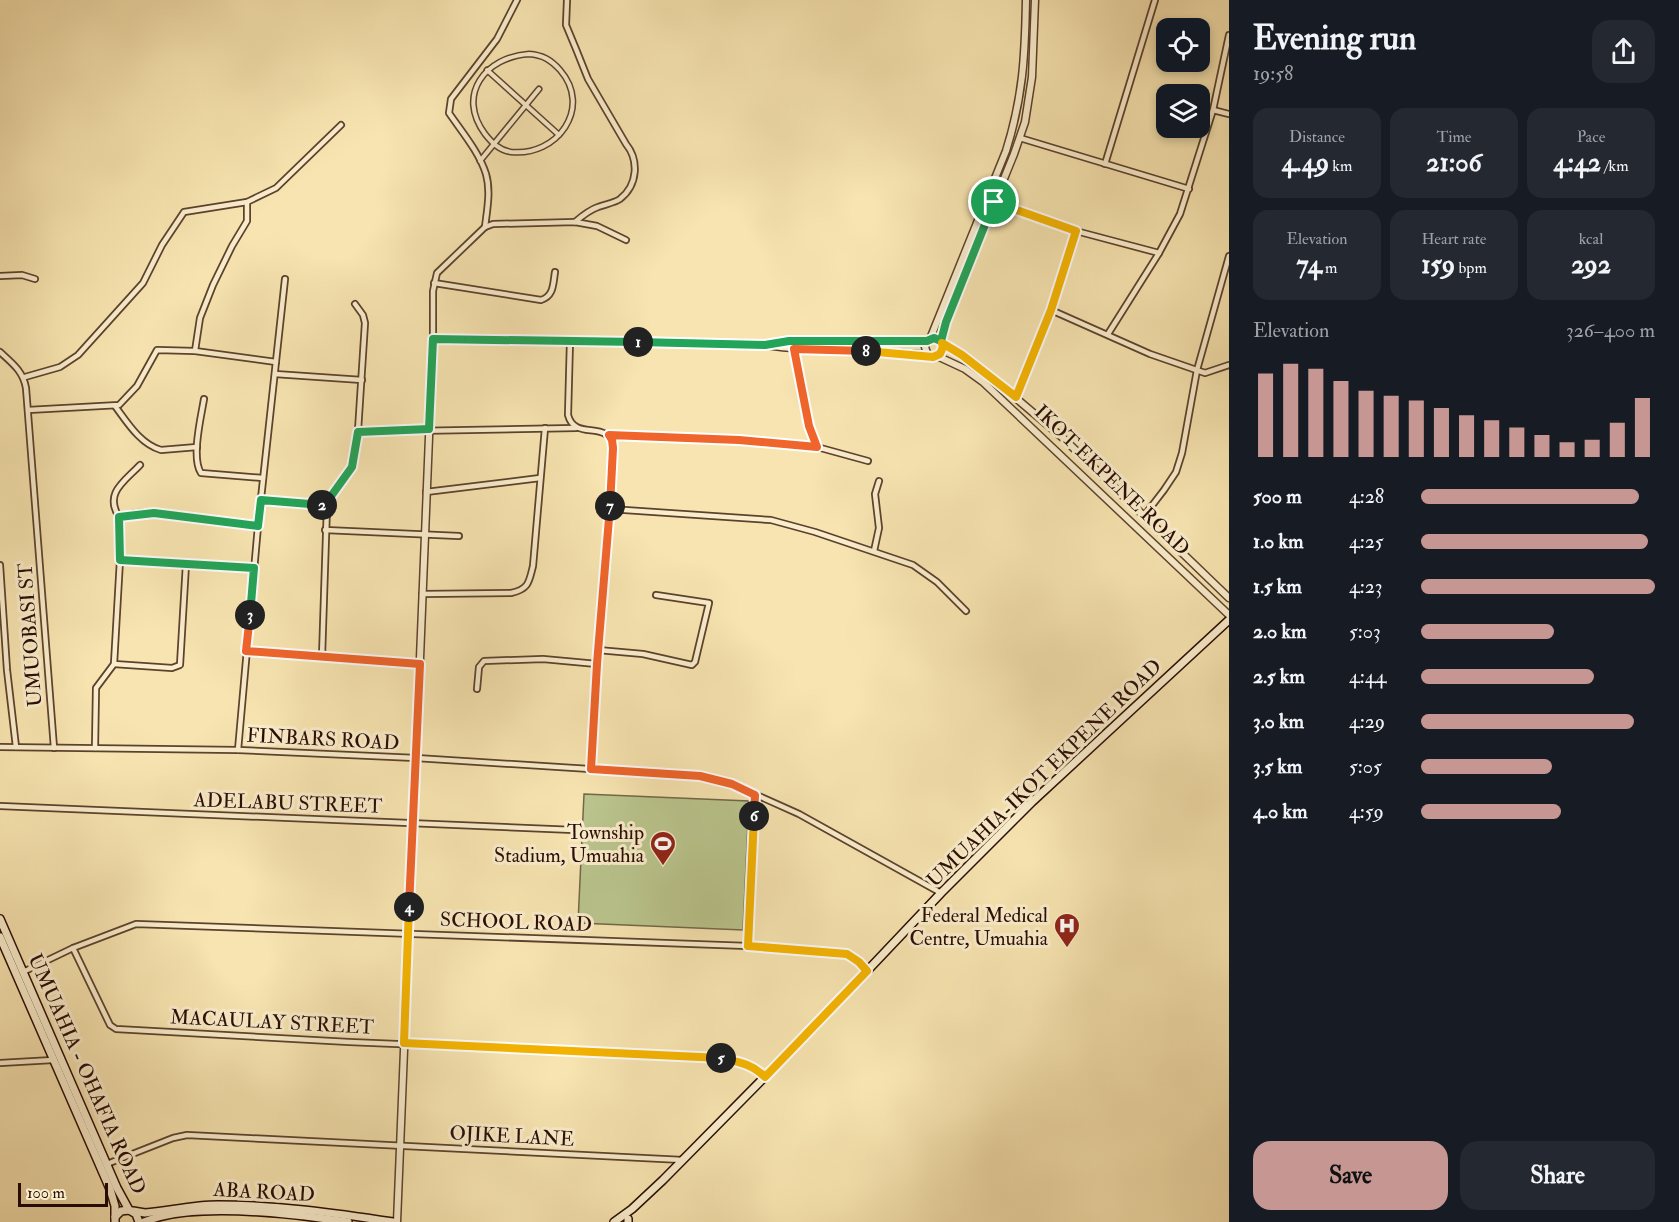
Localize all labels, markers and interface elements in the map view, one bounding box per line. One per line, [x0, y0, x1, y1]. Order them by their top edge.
map controls [1156, 18, 1210, 138]
button: locate [1156, 18, 1210, 72]
text: Evening run [1253, 18, 1416, 59]
button: share [1592, 20, 1655, 83]
text: 19:58 [1253, 61, 1293, 86]
button: layers [1156, 84, 1210, 138]
text: Distance [1289, 127, 1345, 147]
text: Time [1437, 127, 1471, 147]
text: Pace [1577, 127, 1605, 147]
text: 4.49 [1282, 147, 1329, 179]
text: 21:06 [1426, 147, 1482, 179]
text: 4:42 [1553, 147, 1601, 179]
text: km [1329, 156, 1352, 176]
text: /km [1601, 156, 1629, 176]
pin [968, 176, 1019, 227]
icon: arrive [977, 185, 1010, 218]
text: Elevation [1287, 229, 1347, 249]
text: Heart rate [1421, 229, 1487, 249]
text: kcal [1579, 229, 1603, 249]
text: 74 [1296, 249, 1322, 281]
text: 159 [1421, 249, 1455, 281]
text: 292 [1571, 249, 1611, 281]
text: m [1322, 258, 1338, 278]
text: bpm [1455, 258, 1487, 278]
text: Elevation [1253, 318, 1329, 343]
text: 326–400 m [1566, 318, 1655, 343]
pin: 1 [623, 327, 653, 357]
text: 1 [635, 332, 641, 352]
pin: 8 [851, 336, 881, 366]
text: 8 [862, 341, 870, 361]
street label: IKOT EKPENE ROAD [1029, 399, 1195, 561]
text: 500 m [1253, 484, 1302, 509]
text: 4:28 [1349, 484, 1384, 509]
pin: 2 [307, 490, 337, 520]
pin: 7 [595, 491, 625, 521]
text: 2 [318, 495, 326, 515]
text: 7 [606, 496, 614, 516]
text: 1.0 km [1253, 529, 1304, 554]
text: 4:25 [1349, 529, 1384, 554]
street label: UMUOBASI ST [12, 562, 47, 708]
text: 1.5 km [1253, 574, 1302, 599]
text: 4:23 [1349, 574, 1383, 599]
pin: 3 [235, 600, 265, 630]
text: 3 [247, 605, 253, 625]
text: 2.0 km [1253, 619, 1307, 644]
text: 5:03 [1349, 619, 1381, 644]
street label: UMUAHIA-IKOT EKPENE ROAD [921, 654, 1167, 892]
text: 2.5 km [1253, 664, 1305, 689]
text: 4:44 [1349, 664, 1386, 689]
text: 3.0 km [1253, 709, 1304, 734]
text: 4:29 [1349, 709, 1385, 734]
street label: FINBARS ROAD [246, 723, 400, 755]
text: 3.5 km [1253, 754, 1302, 779]
text: 5:05 [1349, 754, 1382, 779]
street label: ADELABU STREET [192, 787, 383, 819]
text: 4.0 km [1253, 799, 1308, 824]
text: 4:59 [1349, 799, 1384, 824]
pin: 6 [739, 801, 769, 831]
text: 6 [750, 806, 758, 826]
place label: Township Stadium, Umuahia [494, 820, 645, 868]
sports icon: Township Stadium, Umuahia [648, 829, 678, 867]
pin: 4 [394, 892, 424, 922]
text: 4 [405, 897, 413, 917]
place label: Federal Medical Centre, Umuahia [909, 903, 1049, 951]
street label: SCHOOL ROAD [440, 907, 592, 937]
hospital icon: Federal Medical Centre, Umuahia [1052, 911, 1082, 949]
street label: UMUAHIA - OHAFIA ROAD [23, 950, 151, 1198]
street label: MACAULAY STREET [169, 1004, 375, 1040]
pin: 5 [706, 1043, 736, 1073]
text: 5 [717, 1048, 725, 1068]
street label: OJIKE LANE [449, 1120, 575, 1152]
button: Save [1253, 1141, 1448, 1210]
button: Share [1460, 1141, 1655, 1210]
street label: ABA ROAD [212, 1177, 315, 1207]
scale bar [18, 1180, 108, 1208]
text: 100 m [27, 1183, 65, 1203]

